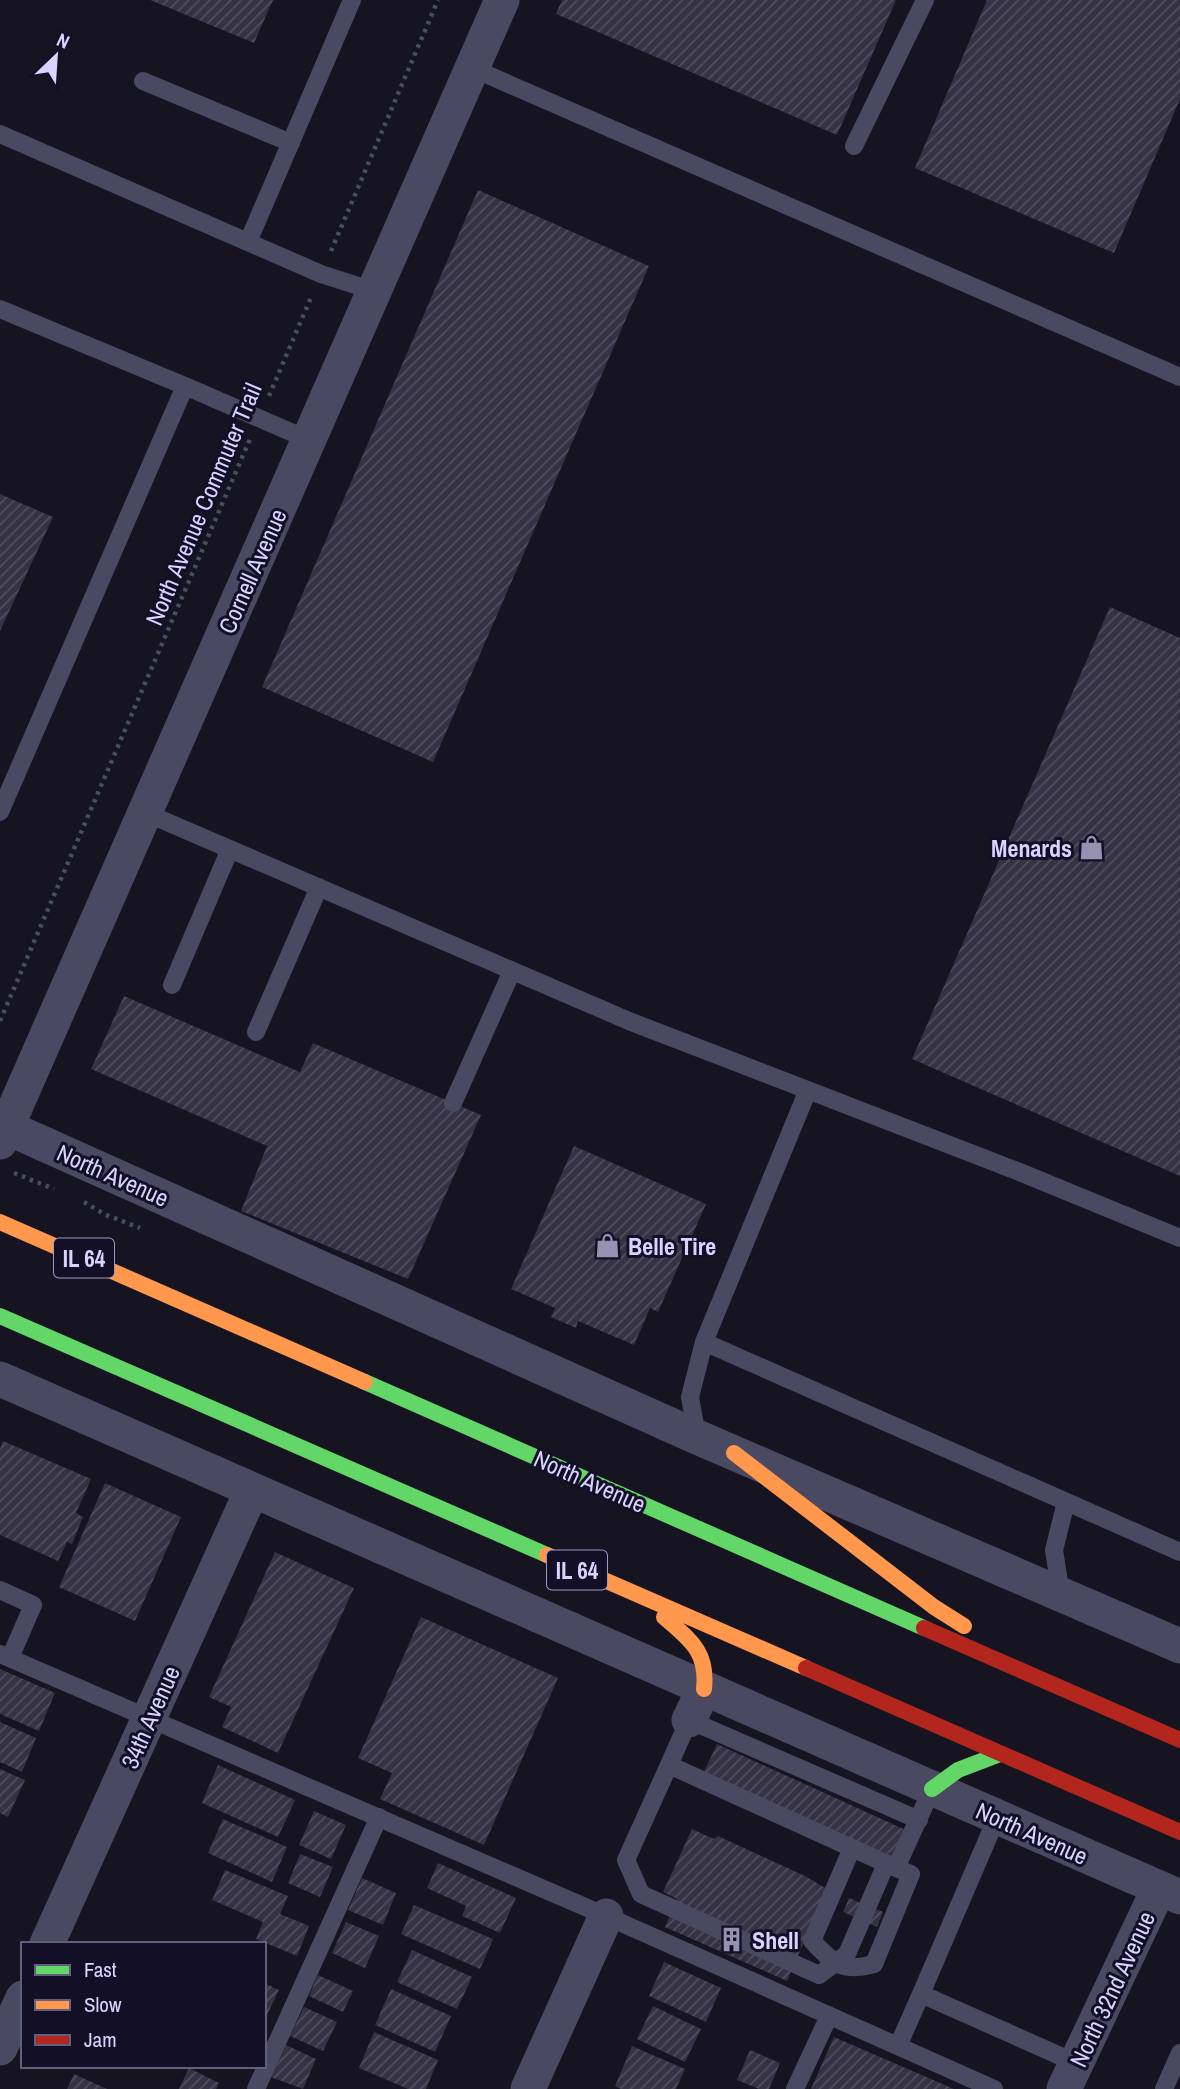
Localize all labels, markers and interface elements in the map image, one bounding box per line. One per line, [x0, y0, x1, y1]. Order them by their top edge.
north arrow [21, 21, 91, 91]
text: N [53, 26, 74, 55]
street label: North Avenue Commuter Trail [137, 378, 269, 630]
street label: Cornell Avenue [210, 504, 294, 638]
place label: Menards [991, 832, 1072, 864]
shop icon: Menards [1078, 834, 1106, 862]
street label: North Avenue [52, 1136, 174, 1214]
place label: Belle Tire [628, 1230, 716, 1262]
shop icon: Belle Tire [594, 1232, 622, 1260]
road number: IL 64 [54, 1238, 114, 1278]
street label: North Avenue [529, 1442, 651, 1520]
road number: IL 64 [547, 1550, 607, 1590]
street label: 34th Avenue [113, 1661, 187, 1773]
street label: North Avenue [971, 1794, 1093, 1872]
street label: North 32nd Avenue [1062, 1906, 1162, 2072]
place label: Shell [752, 1924, 799, 1956]
building icon: Shell [718, 1926, 746, 1954]
legend [21, 1942, 266, 2068]
text: Fast [84, 1955, 117, 1984]
text: Slow [84, 1990, 122, 2019]
text: Jam [84, 2025, 117, 2054]

